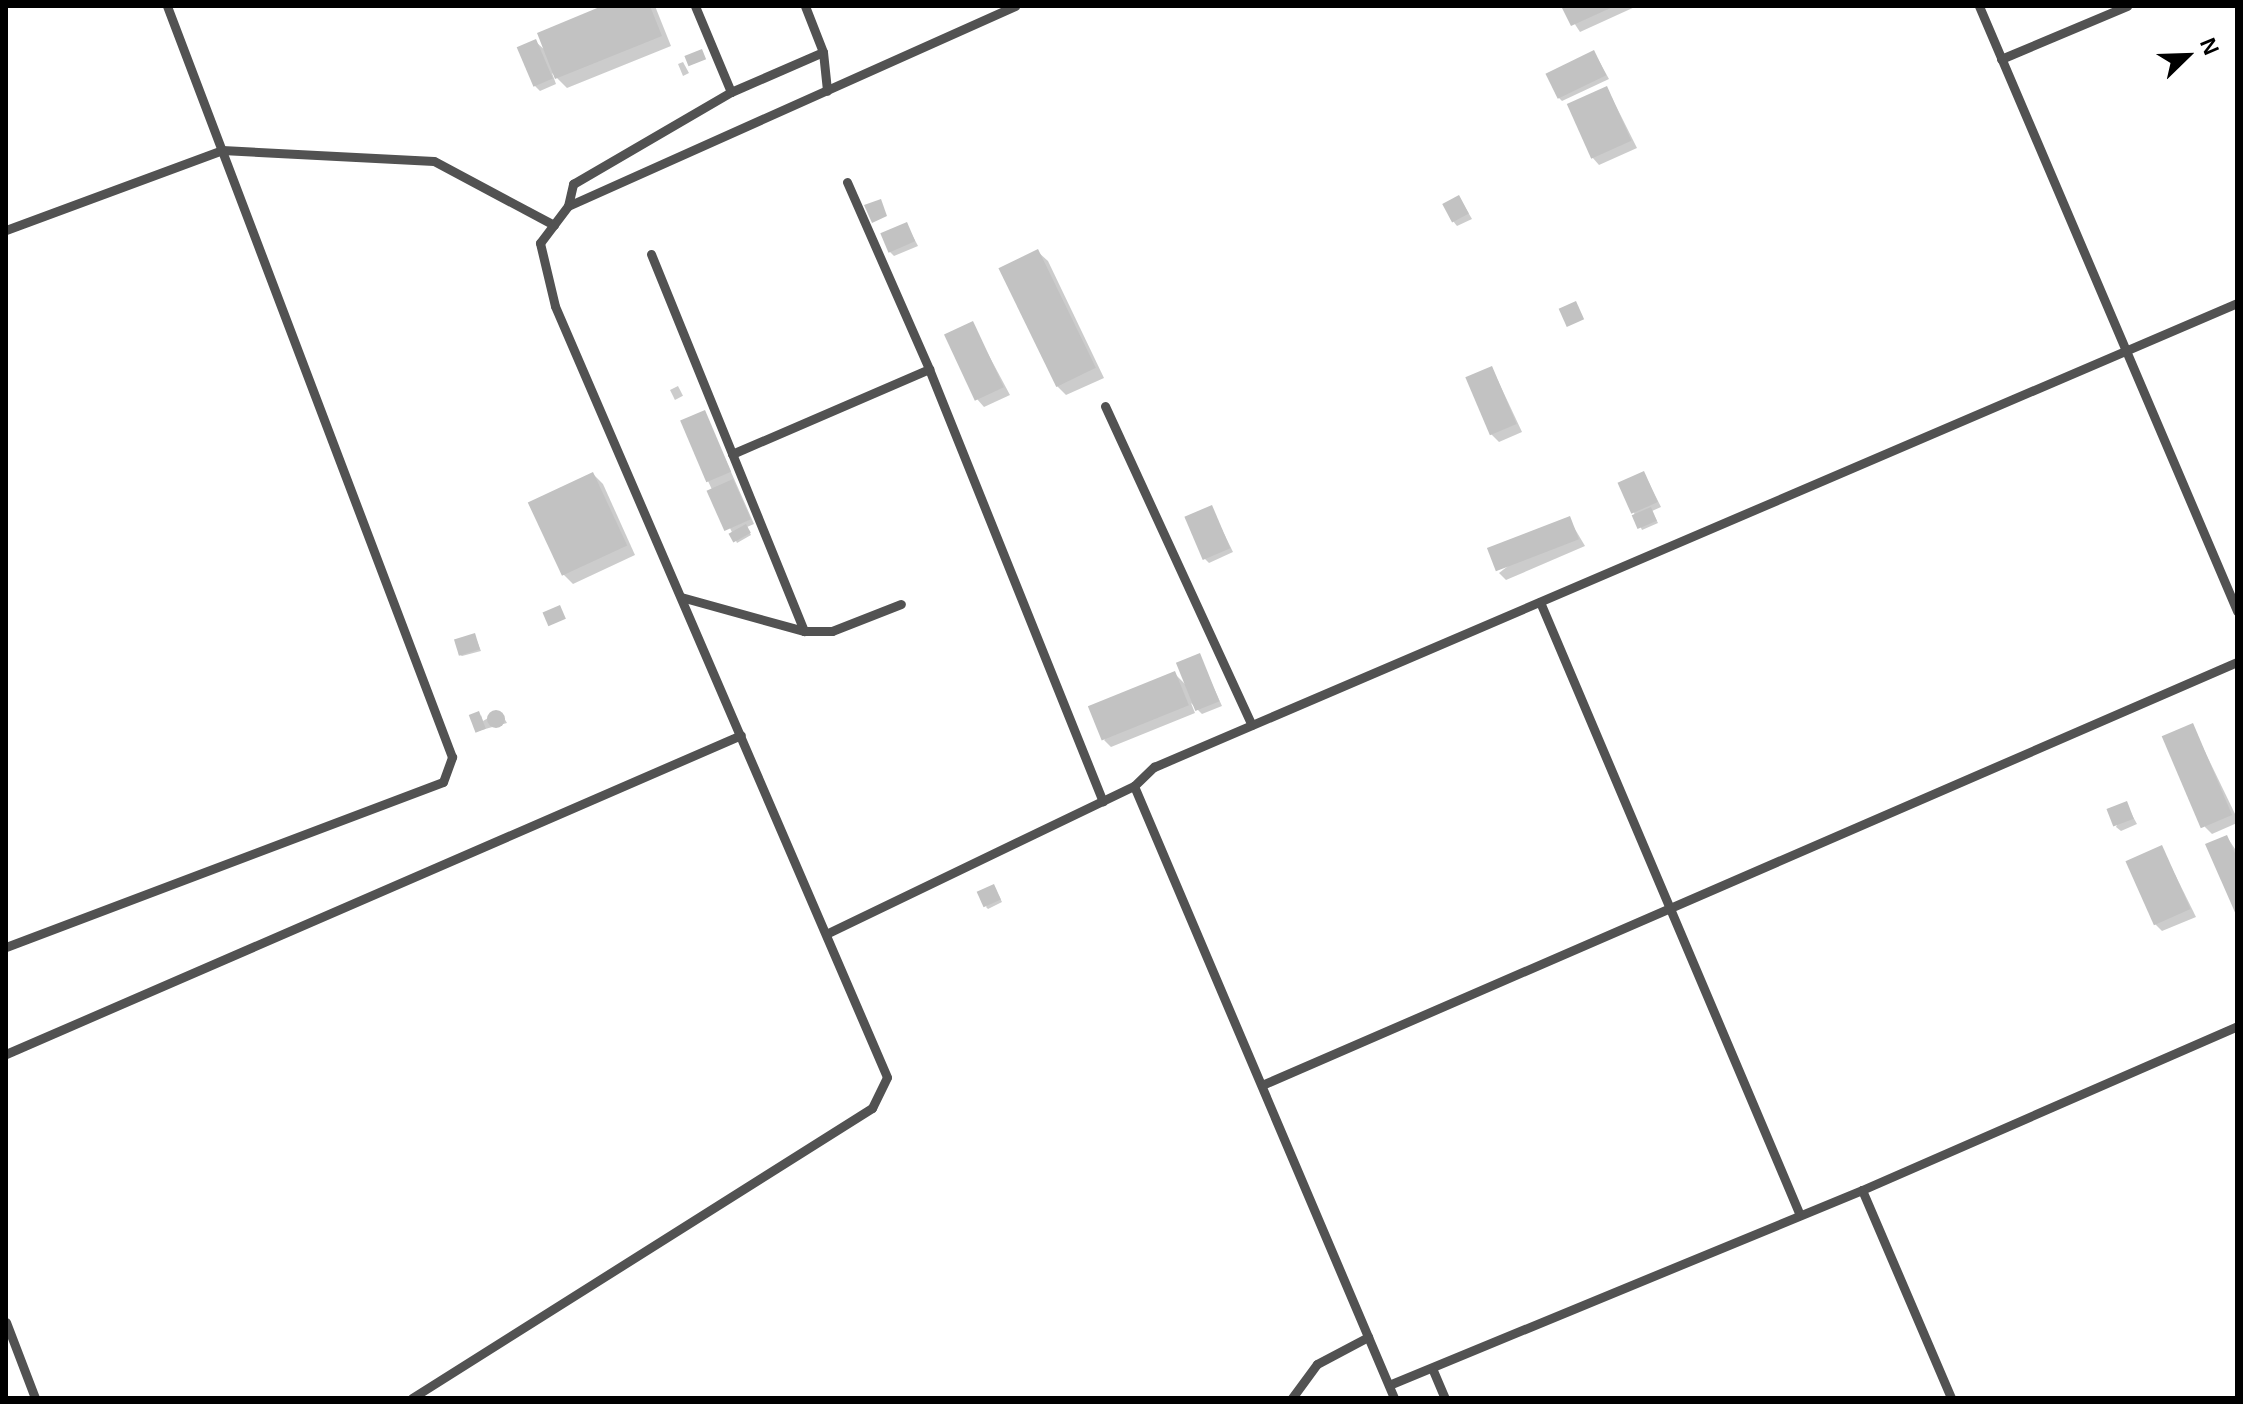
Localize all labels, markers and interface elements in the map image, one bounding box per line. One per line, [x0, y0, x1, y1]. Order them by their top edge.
north arrow [2147, 16, 2227, 96]
text: N [2195, 34, 2224, 59]

